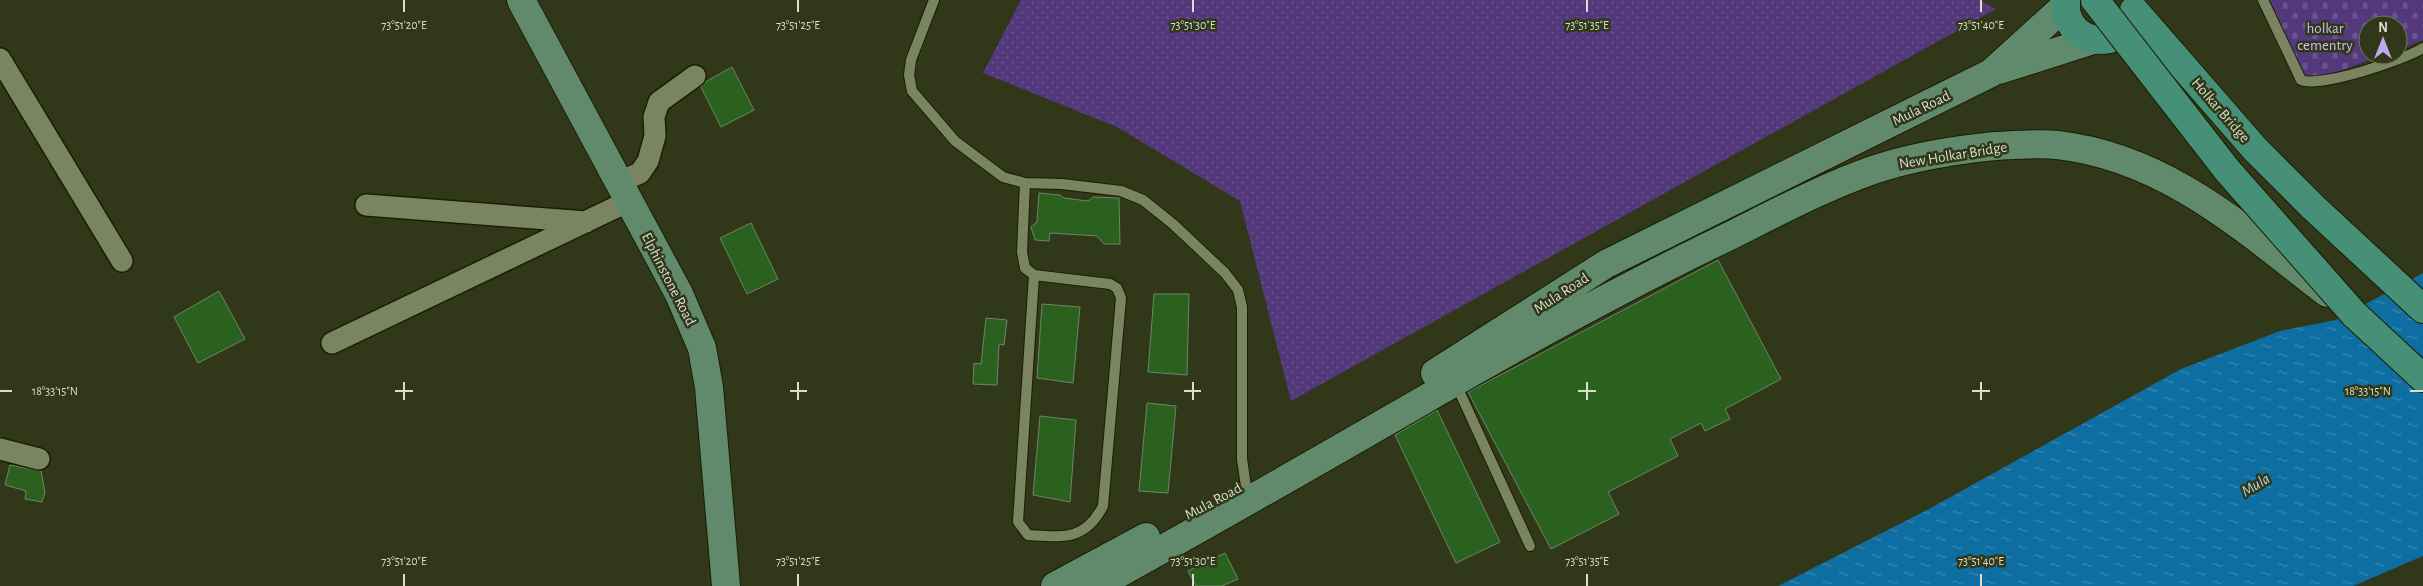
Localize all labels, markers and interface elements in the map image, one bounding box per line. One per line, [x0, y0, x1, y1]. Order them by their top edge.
north arrow [2358, 15, 2408, 65]
text: 73°51'20"E [381, 19, 427, 31]
text: 73°51'25"E [776, 19, 820, 31]
text: 73°51'30"E [1170, 19, 1216, 31]
text: 73°51'35"E [1565, 19, 1609, 31]
text: 73°51'40"E [1958, 19, 2004, 31]
park label: holkar cementry [2297, 21, 2353, 53]
text: N [2378, 21, 2388, 35]
street label: Holkar Bridge [2189, 75, 2253, 146]
street label: Mula Road [1890, 88, 1953, 129]
street label: New Holkar Bridge [1898, 140, 2008, 171]
street label: Elphinstone Road [639, 230, 699, 328]
street label: Mula Road [1531, 270, 1592, 317]
text: 18°33'15"N [32, 385, 78, 397]
text: 18°33'15"N [2345, 385, 2391, 397]
water label: Mula [2238, 470, 2273, 500]
street label: Mula Road [1182, 480, 1244, 523]
text: 73°51'20"E [381, 555, 427, 567]
text: 73°51'25"E [776, 555, 820, 567]
text: 73°51'30"E [1170, 555, 1216, 567]
text: 73°51'35"E [1565, 555, 1609, 567]
text: 73°51'40"E [1958, 555, 2004, 567]

